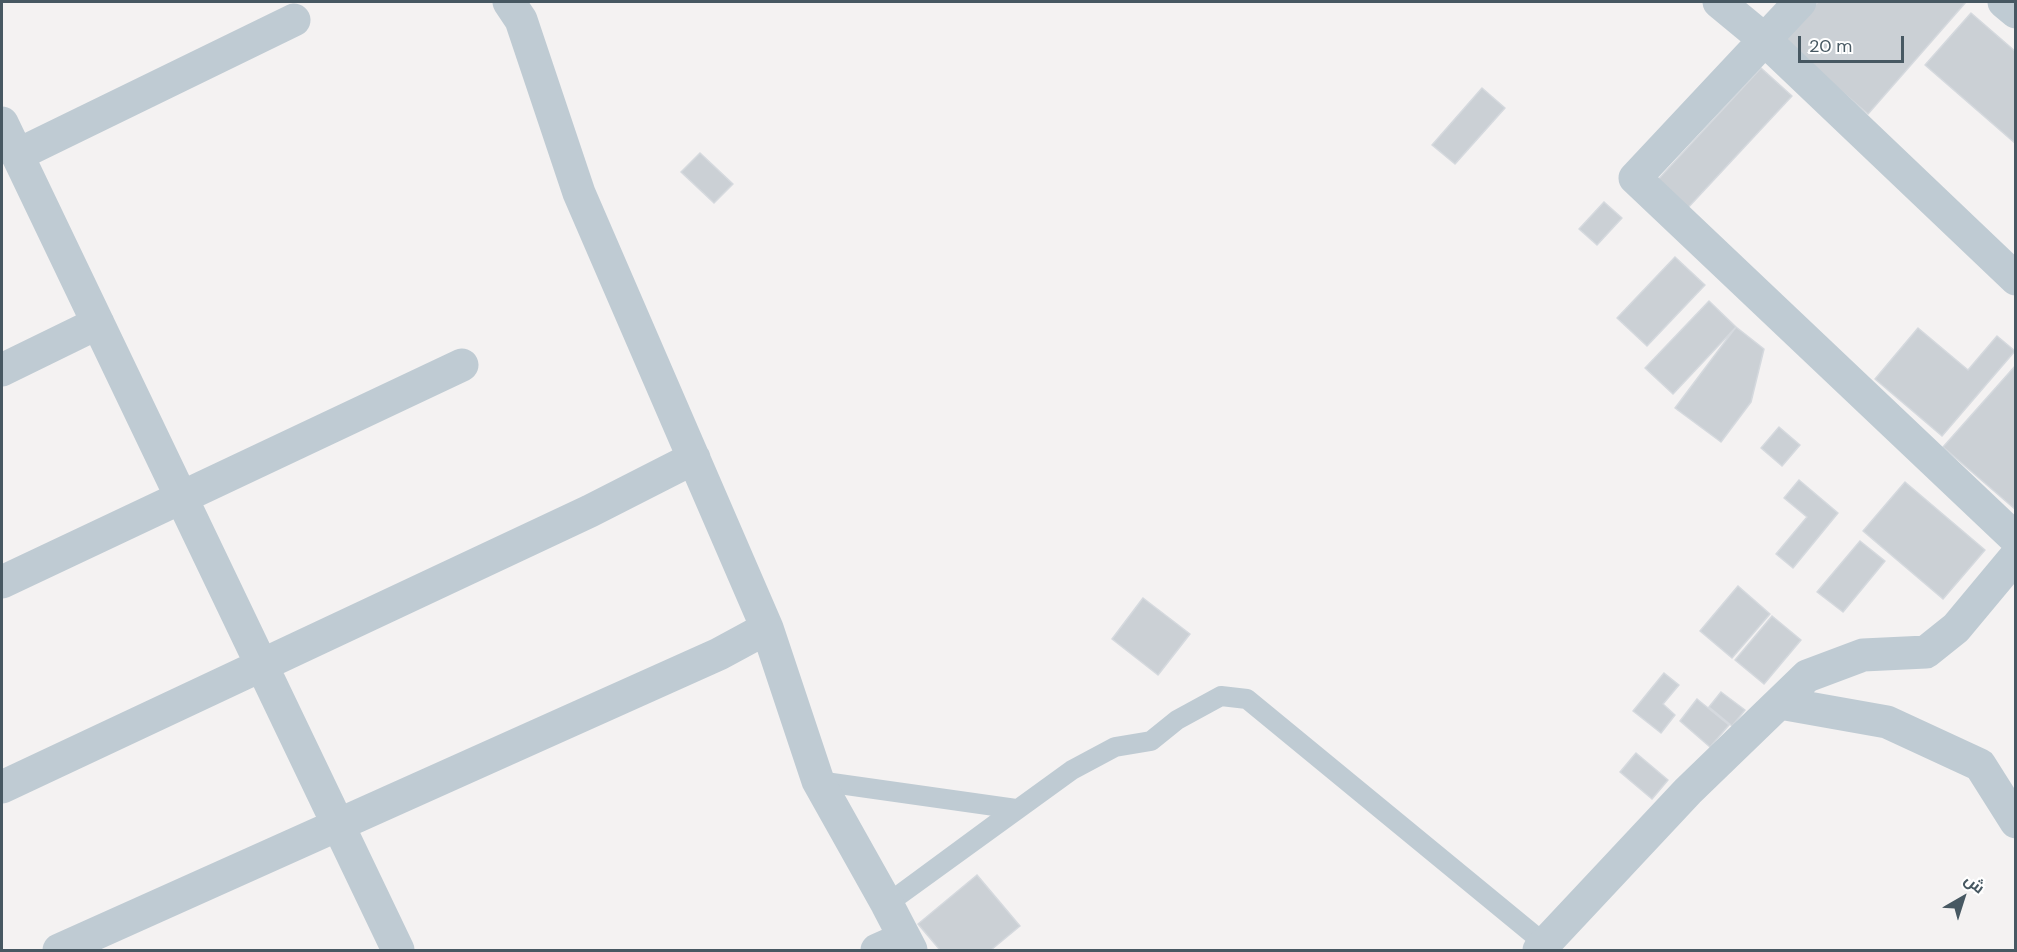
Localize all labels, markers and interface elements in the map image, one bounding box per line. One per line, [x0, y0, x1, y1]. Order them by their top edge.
scale bar [1801, 24, 1908, 62]
text: 20 m [1809, 34, 1852, 58]
north arrow [1933, 868, 1993, 928]
text: ش [1960, 869, 1989, 898]

